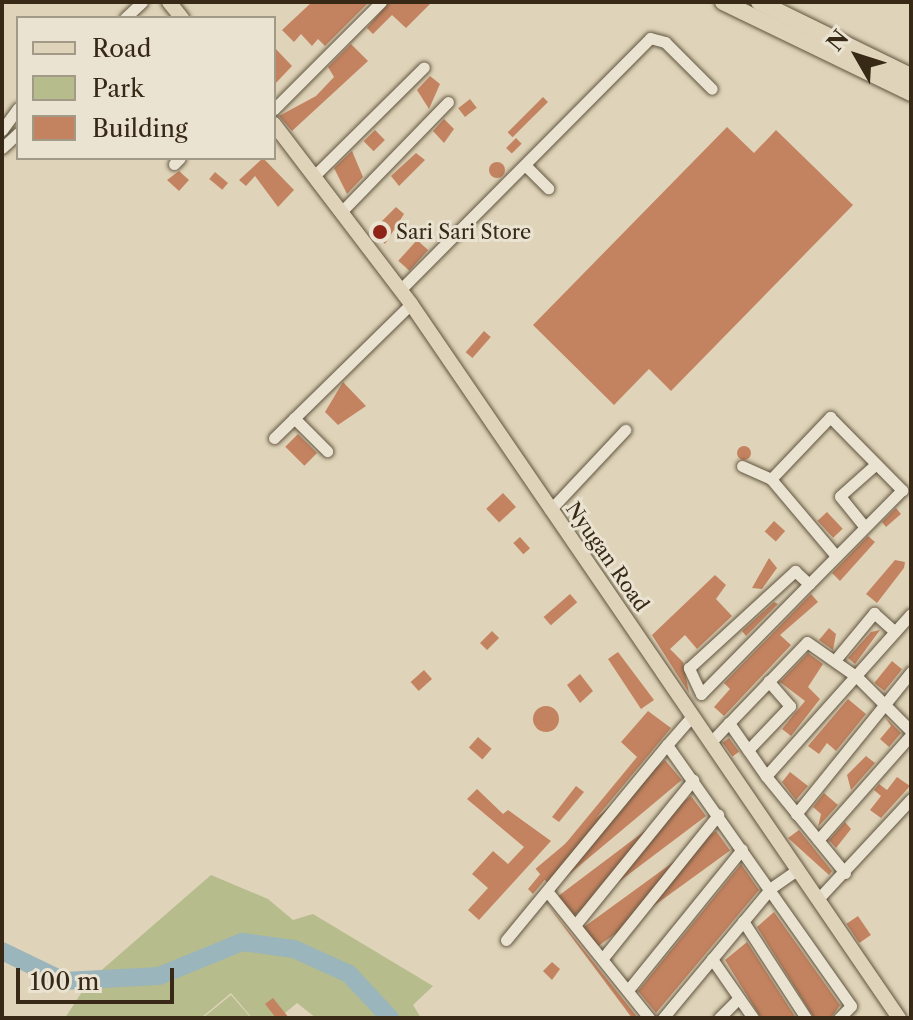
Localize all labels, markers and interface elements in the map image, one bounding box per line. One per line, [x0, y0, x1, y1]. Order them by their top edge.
legend [16, 16, 276, 160]
north arrow [817, 16, 897, 96]
text: N [821, 25, 854, 57]
text: Road [92, 34, 151, 63]
text: Park [92, 74, 144, 103]
text: Building [92, 114, 188, 143]
place label: Sari Sari Store [396, 220, 531, 244]
marker: Sari Sari Store [371, 223, 389, 241]
street label: Nyugan Road [561, 498, 653, 616]
scale bar [20, 952, 178, 1002]
text: 100 m [30, 967, 99, 996]

